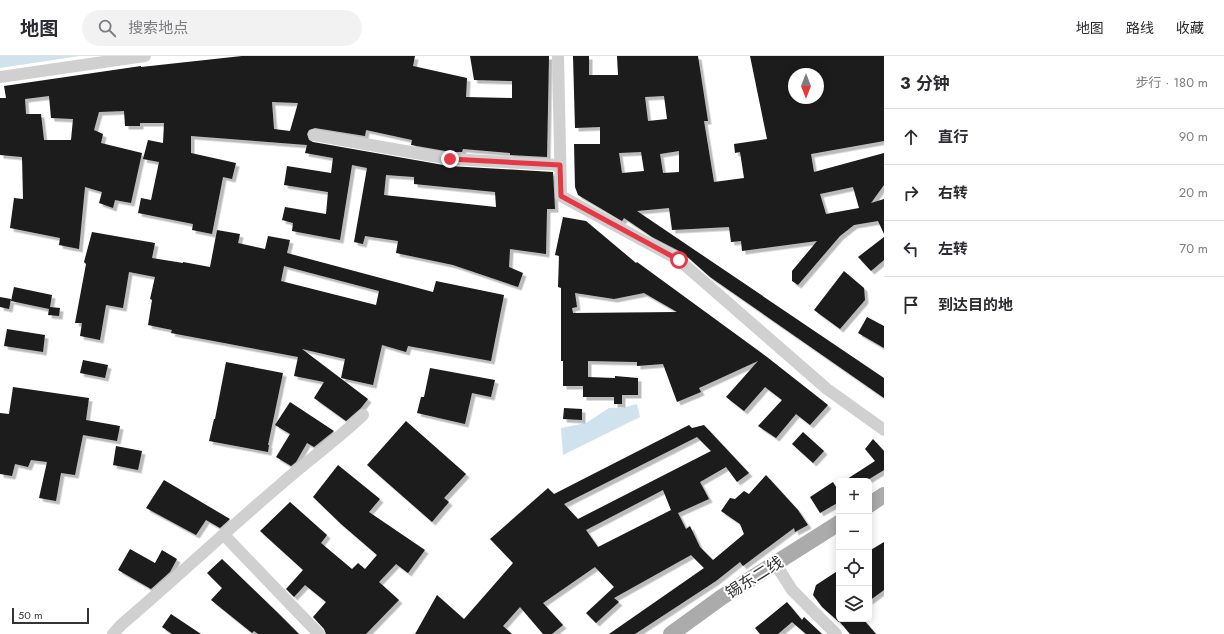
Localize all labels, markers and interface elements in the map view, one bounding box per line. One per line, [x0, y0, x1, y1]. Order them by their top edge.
search box [82, 10, 362, 46]
text: 地图 [20, 15, 58, 42]
icon: search [96, 17, 118, 39]
text: 搜索地点 [128, 17, 188, 39]
text: 地图 [1076, 18, 1104, 38]
text: 路线 [1126, 18, 1154, 38]
text: 收藏 [1176, 18, 1204, 38]
north arrow [788, 68, 824, 104]
text: 3 分钟 [900, 71, 950, 95]
text: 步行 · 180 m [1136, 73, 1208, 92]
icon: ahead [900, 126, 922, 148]
text: 直行 [938, 126, 968, 148]
text: 90 m [1179, 127, 1208, 146]
route end [441, 150, 459, 168]
icon: right [900, 182, 922, 204]
text: 右转 [938, 182, 968, 204]
text: 20 m [1179, 183, 1208, 202]
icon: left [900, 238, 922, 260]
text: 左转 [938, 238, 968, 260]
text: 70 m [1179, 239, 1208, 258]
route start [670, 251, 688, 269]
icon: arrive [900, 294, 922, 316]
text: 到达目的地 [938, 294, 1013, 316]
map controls [836, 478, 872, 622]
button: + [836, 478, 872, 514]
button: − [836, 514, 872, 550]
button: locate [836, 550, 872, 586]
street label: 锡东二线 [721, 551, 788, 604]
button: layers [836, 586, 872, 622]
scale bar [12, 606, 89, 625]
text: 50 m [18, 607, 43, 623]

